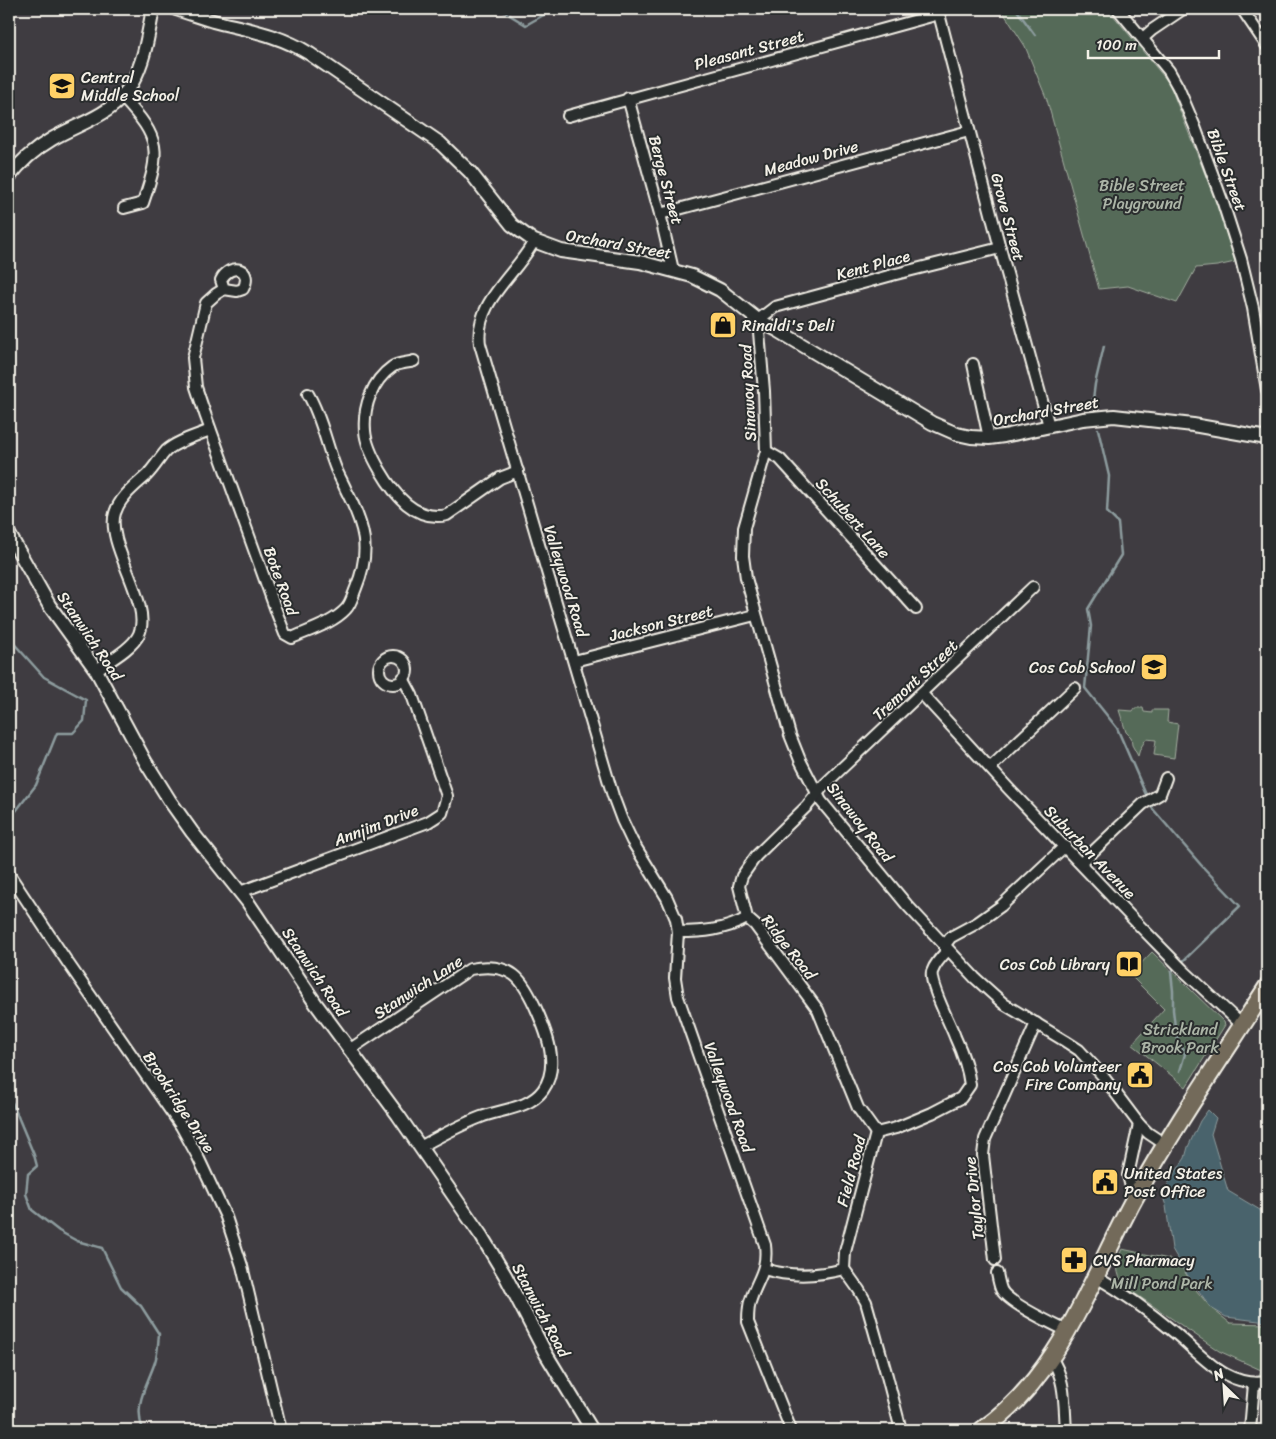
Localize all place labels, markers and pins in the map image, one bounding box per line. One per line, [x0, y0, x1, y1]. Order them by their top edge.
place label: Central Middle School [81, 63, 180, 110]
school or university icon: Central Middle School [47, 71, 77, 101]
shop icon: Rinaldi's Deli [708, 310, 738, 340]
place label: Rinaldi's Deli [742, 311, 835, 340]
school or university icon: Cos Cob School [1139, 652, 1169, 682]
place label: Cos Cob School [1029, 653, 1135, 682]
library icon: Cos Cob Library [1114, 949, 1144, 979]
place label: Cos Cob Library [1000, 950, 1111, 979]
place label: Cos Cob Volunteer Fire Company [993, 1052, 1122, 1099]
public building icon: Cos Cob Volunteer Fire Company [1125, 1060, 1155, 1090]
place label: United States Post Office [1124, 1159, 1223, 1206]
public building icon: United States Post Office [1090, 1167, 1120, 1197]
pharmacy icon: CVS Pharmacy [1059, 1245, 1089, 1275]
place label: CVS Pharmacy [1093, 1246, 1195, 1275]

